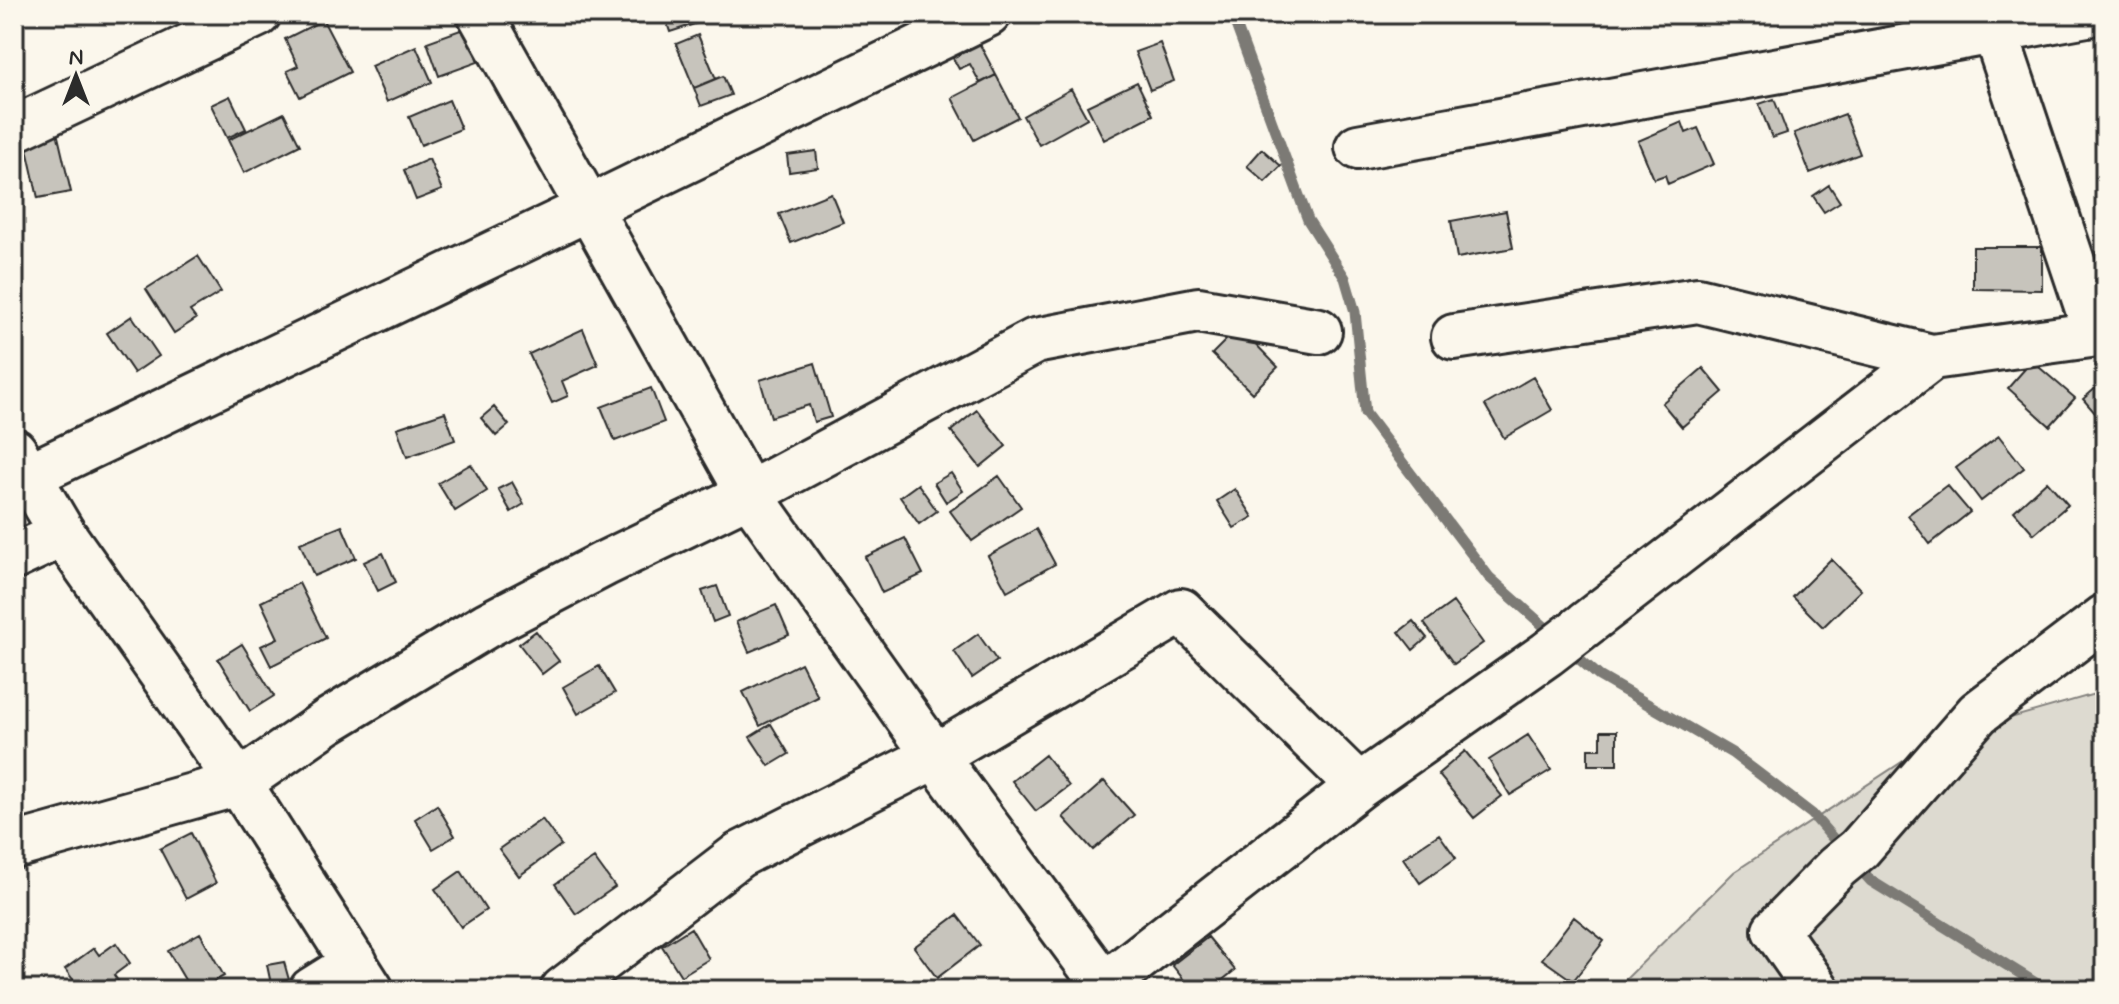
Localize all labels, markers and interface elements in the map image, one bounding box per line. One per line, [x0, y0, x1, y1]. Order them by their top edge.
north arrow [36, 36, 116, 116]
text: N [69, 44, 83, 72]

